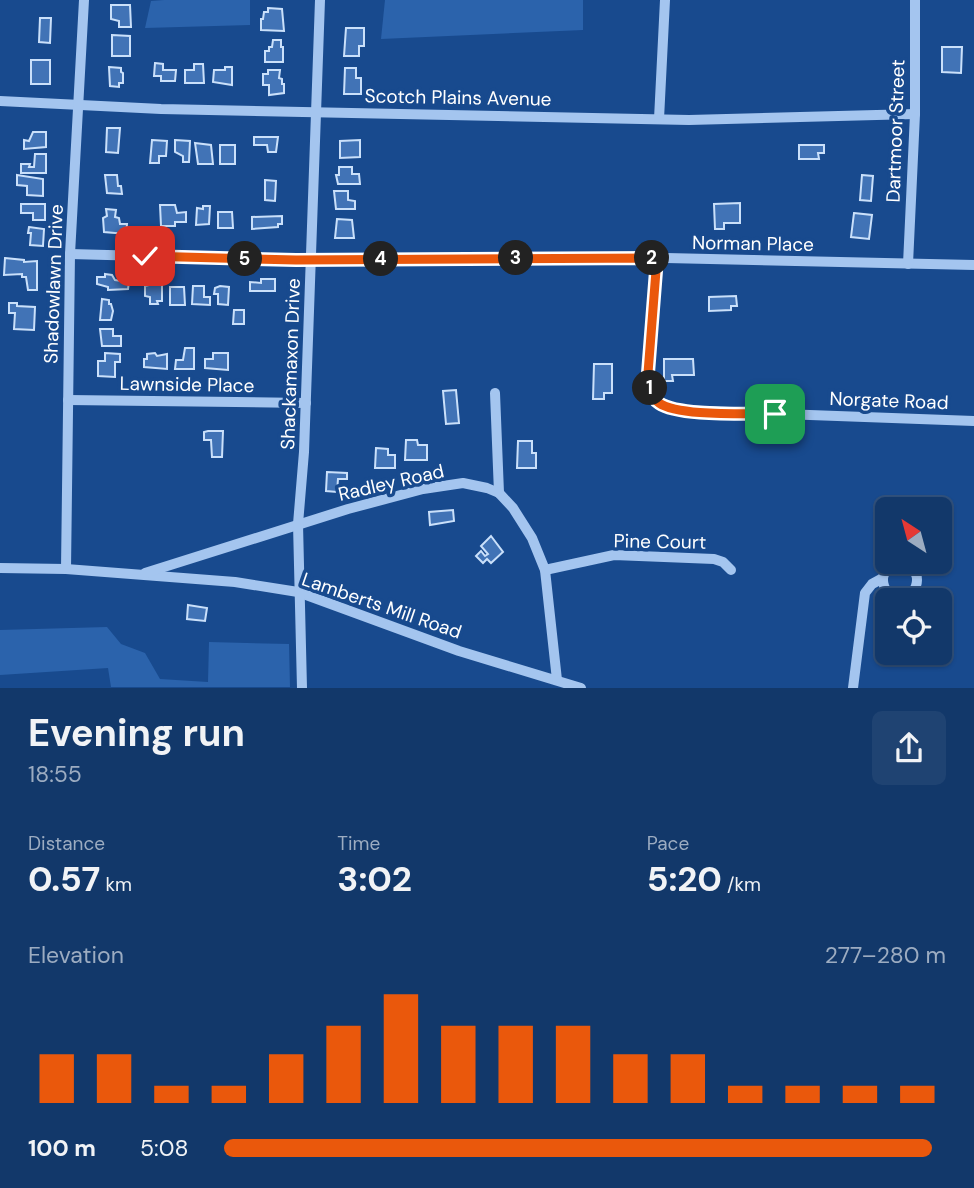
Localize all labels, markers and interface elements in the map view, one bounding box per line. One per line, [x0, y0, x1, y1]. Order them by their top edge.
street label: Dartmoor Street [881, 59, 910, 203]
street label: Scotch Plains Avenue [364, 83, 552, 112]
street label: Shadowlawn Drive [38, 204, 69, 364]
pin [115, 226, 175, 286]
street label: Norman Place [692, 230, 814, 257]
icon: check [126, 237, 164, 275]
pin: 3 [498, 240, 534, 276]
pin: 2 [634, 240, 670, 276]
pin: 5 [228, 242, 262, 276]
pin: 4 [364, 242, 398, 276]
text: 3 [510, 245, 521, 270]
text: 2 [646, 245, 657, 270]
text: 5 [239, 246, 250, 271]
text: 4 [374, 246, 387, 271]
street label: Shackamaxon Drive [275, 278, 306, 450]
pin: 1 [632, 370, 668, 406]
street label: Lawnside Place [119, 371, 255, 398]
text: 1 [646, 375, 653, 400]
pin [745, 384, 805, 444]
street label: Norgate Road [829, 386, 949, 415]
icon: arrive [756, 395, 794, 433]
street label: Radley Road [336, 458, 446, 507]
north arrow [875, 497, 952, 574]
map controls [875, 497, 952, 665]
street label: Pine Court [613, 528, 706, 555]
street label: Lamberts Mill Road [299, 566, 465, 645]
button: locate [875, 588, 952, 665]
text: Evening run [28, 708, 245, 758]
button: share [872, 711, 946, 785]
text: 18:55 [28, 759, 82, 789]
text: Distance [28, 831, 105, 856]
text: Time [337, 831, 380, 856]
text: Pace [647, 831, 689, 856]
text: 0.57 [28, 856, 100, 902]
text: 3:02 [337, 856, 412, 902]
text: 5:20 [647, 856, 722, 902]
text: km [100, 872, 132, 897]
text: /km [722, 872, 761, 897]
text: Elevation [28, 940, 124, 970]
text: 277–280 m [825, 940, 946, 970]
text: 100 m [28, 1133, 96, 1163]
text: 5:08 [140, 1133, 188, 1163]

